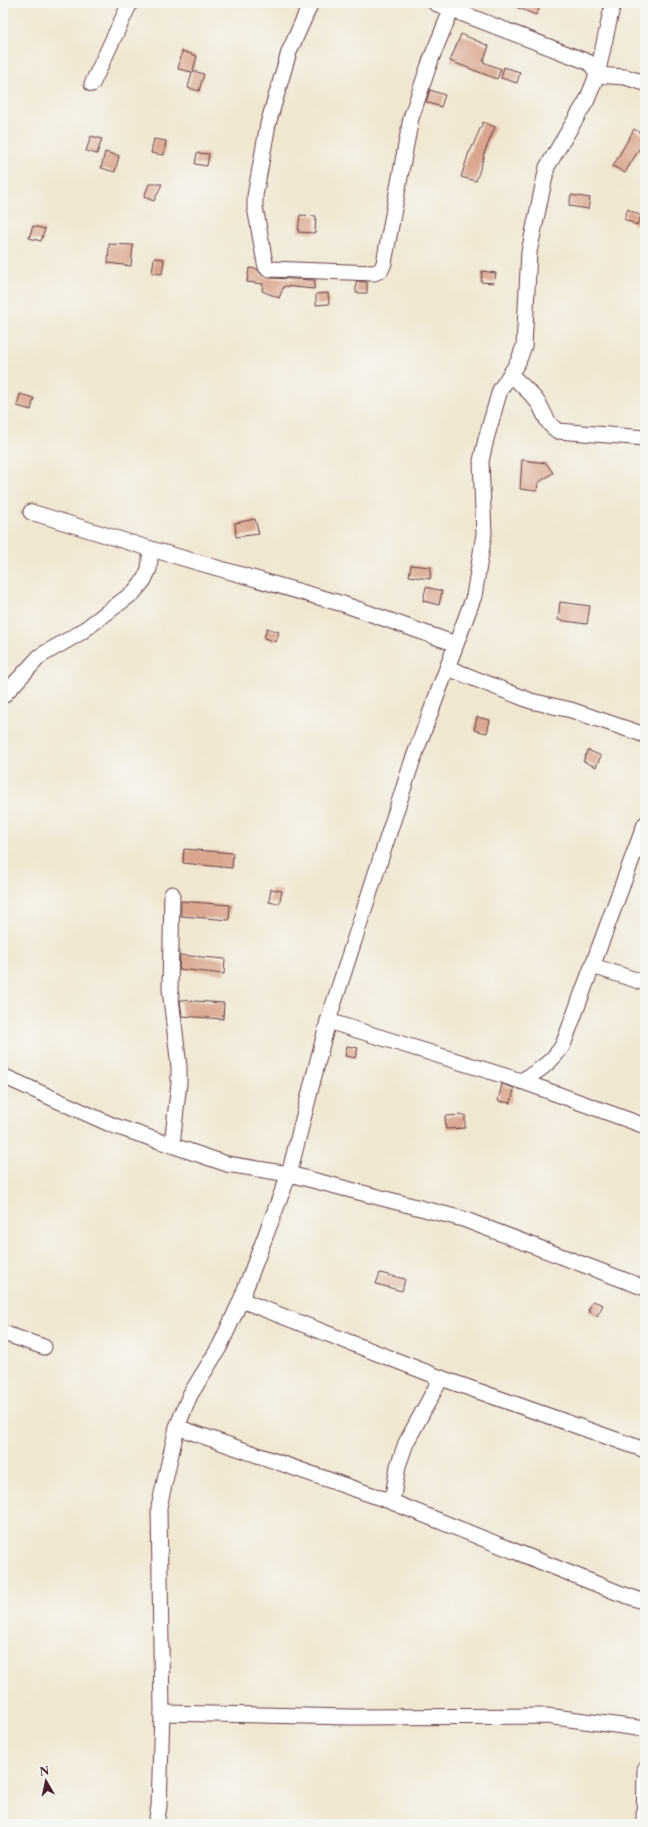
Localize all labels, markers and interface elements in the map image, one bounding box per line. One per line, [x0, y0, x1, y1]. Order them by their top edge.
north arrow [26, 1761, 66, 1801]
text: N [39, 1763, 51, 1779]

